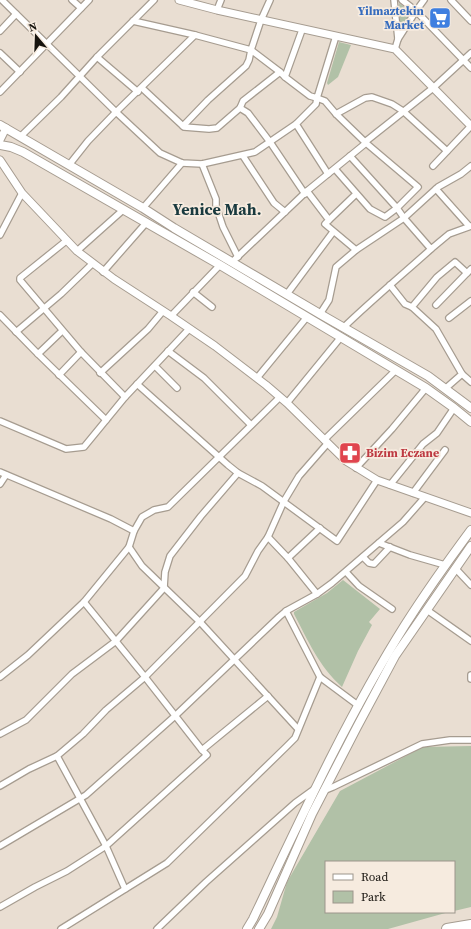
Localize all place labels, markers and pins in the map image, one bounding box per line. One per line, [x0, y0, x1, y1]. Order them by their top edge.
place label: Yilmaztekin Market [358, 3, 425, 33]
supermarket icon: Yilmaztekin Market [427, 5, 453, 31]
pharmacy icon: Bizim Eczane [337, 440, 363, 466]
place label: Bizim Eczane [366, 445, 439, 461]

